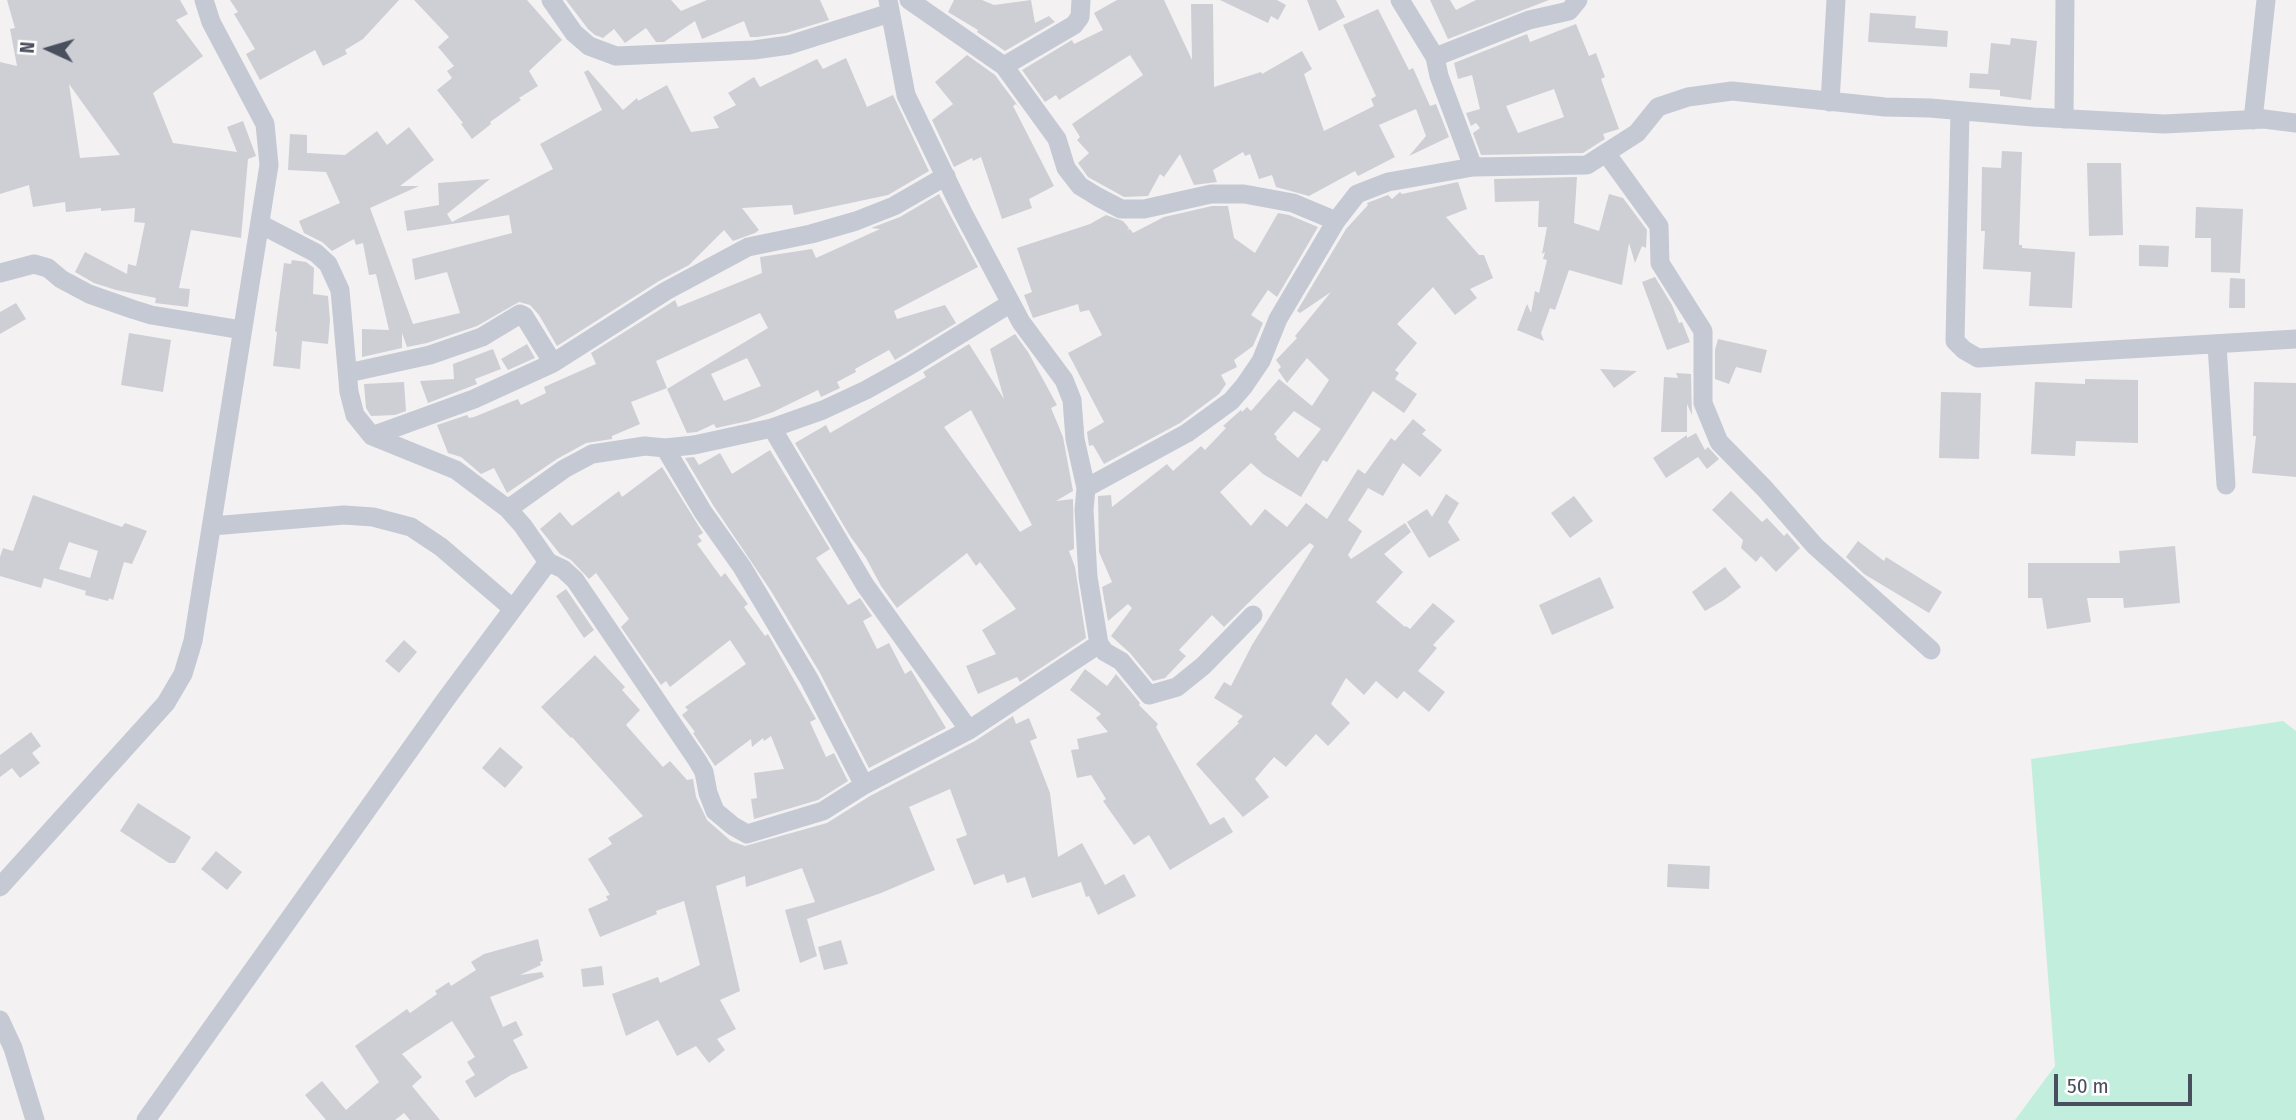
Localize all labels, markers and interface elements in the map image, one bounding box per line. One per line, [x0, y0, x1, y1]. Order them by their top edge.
north arrow [14, 14, 84, 84]
text: N [16, 41, 39, 54]
scale bar [2058, 1060, 2196, 1104]
text: 50 m [2067, 1073, 2109, 1099]

